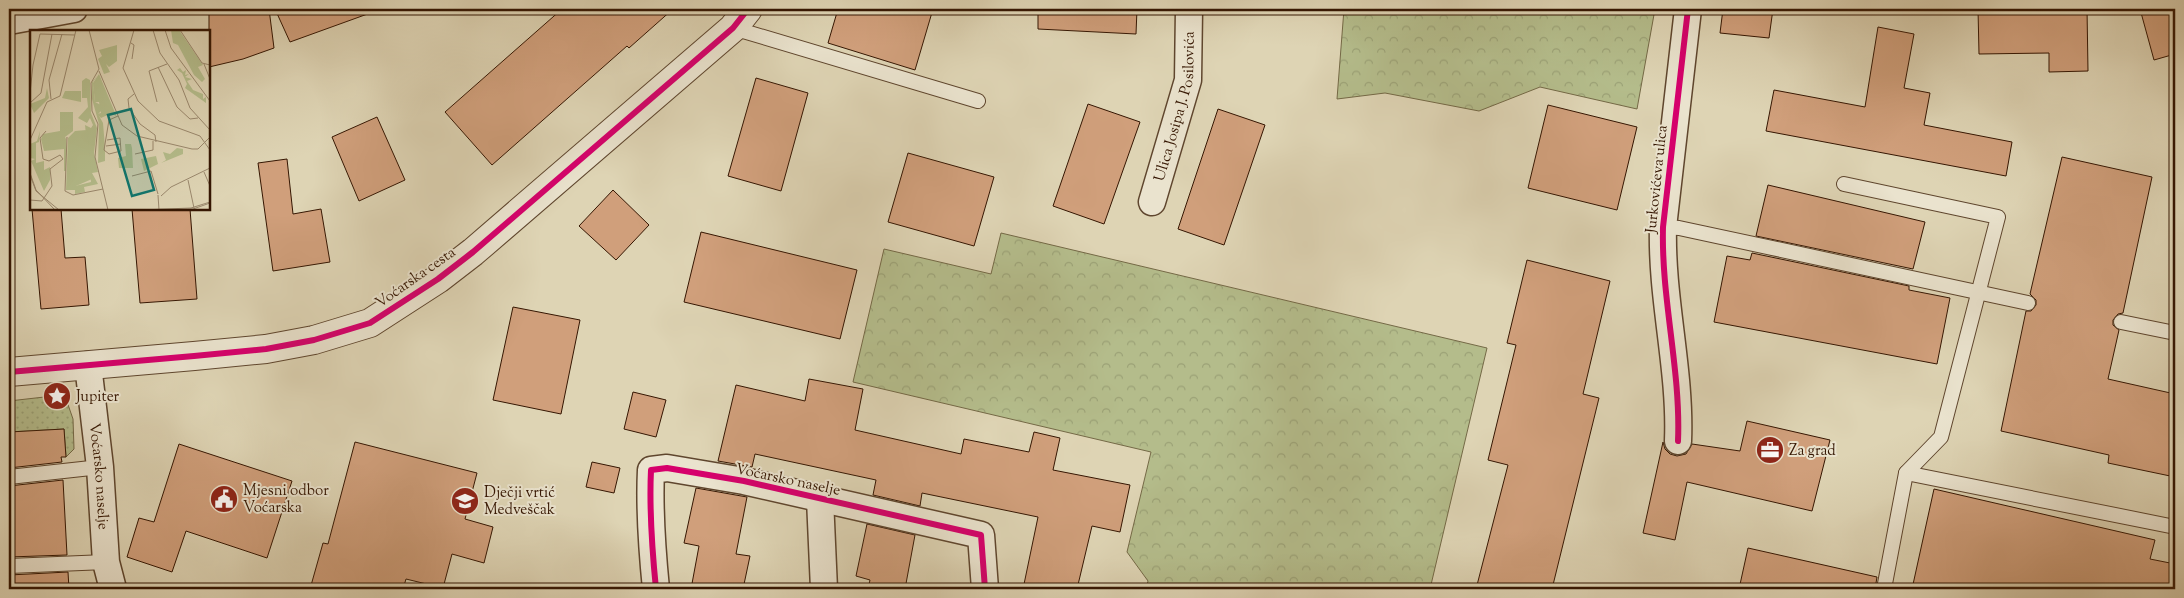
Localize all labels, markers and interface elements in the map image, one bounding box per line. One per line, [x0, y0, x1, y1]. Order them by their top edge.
inset map [30, 30, 210, 210]
street label: Ulica Josipa J. Posilovića [1150, 31, 1201, 184]
street label: Jurkovićeva ulica [1641, 124, 1674, 235]
street label: Voćarska cesta [371, 243, 460, 314]
place icon: Jupiter [42, 381, 72, 411]
place label: Jupiter [75, 387, 120, 408]
street label: Voćarsko naselje [83, 422, 113, 530]
office icon: Za grad [1755, 435, 1785, 465]
place label: Za grad [1789, 441, 1836, 462]
street label: Voćarsko naselje [733, 459, 842, 502]
place label: Mjesni odbor Voćarska [243, 481, 329, 519]
place label: Dječji vrtić Medveščak [484, 483, 555, 521]
public building icon: Mjesni odbor Voćarska [209, 484, 239, 514]
school or university icon: Dječji vrtić Medveščak [450, 486, 480, 516]

